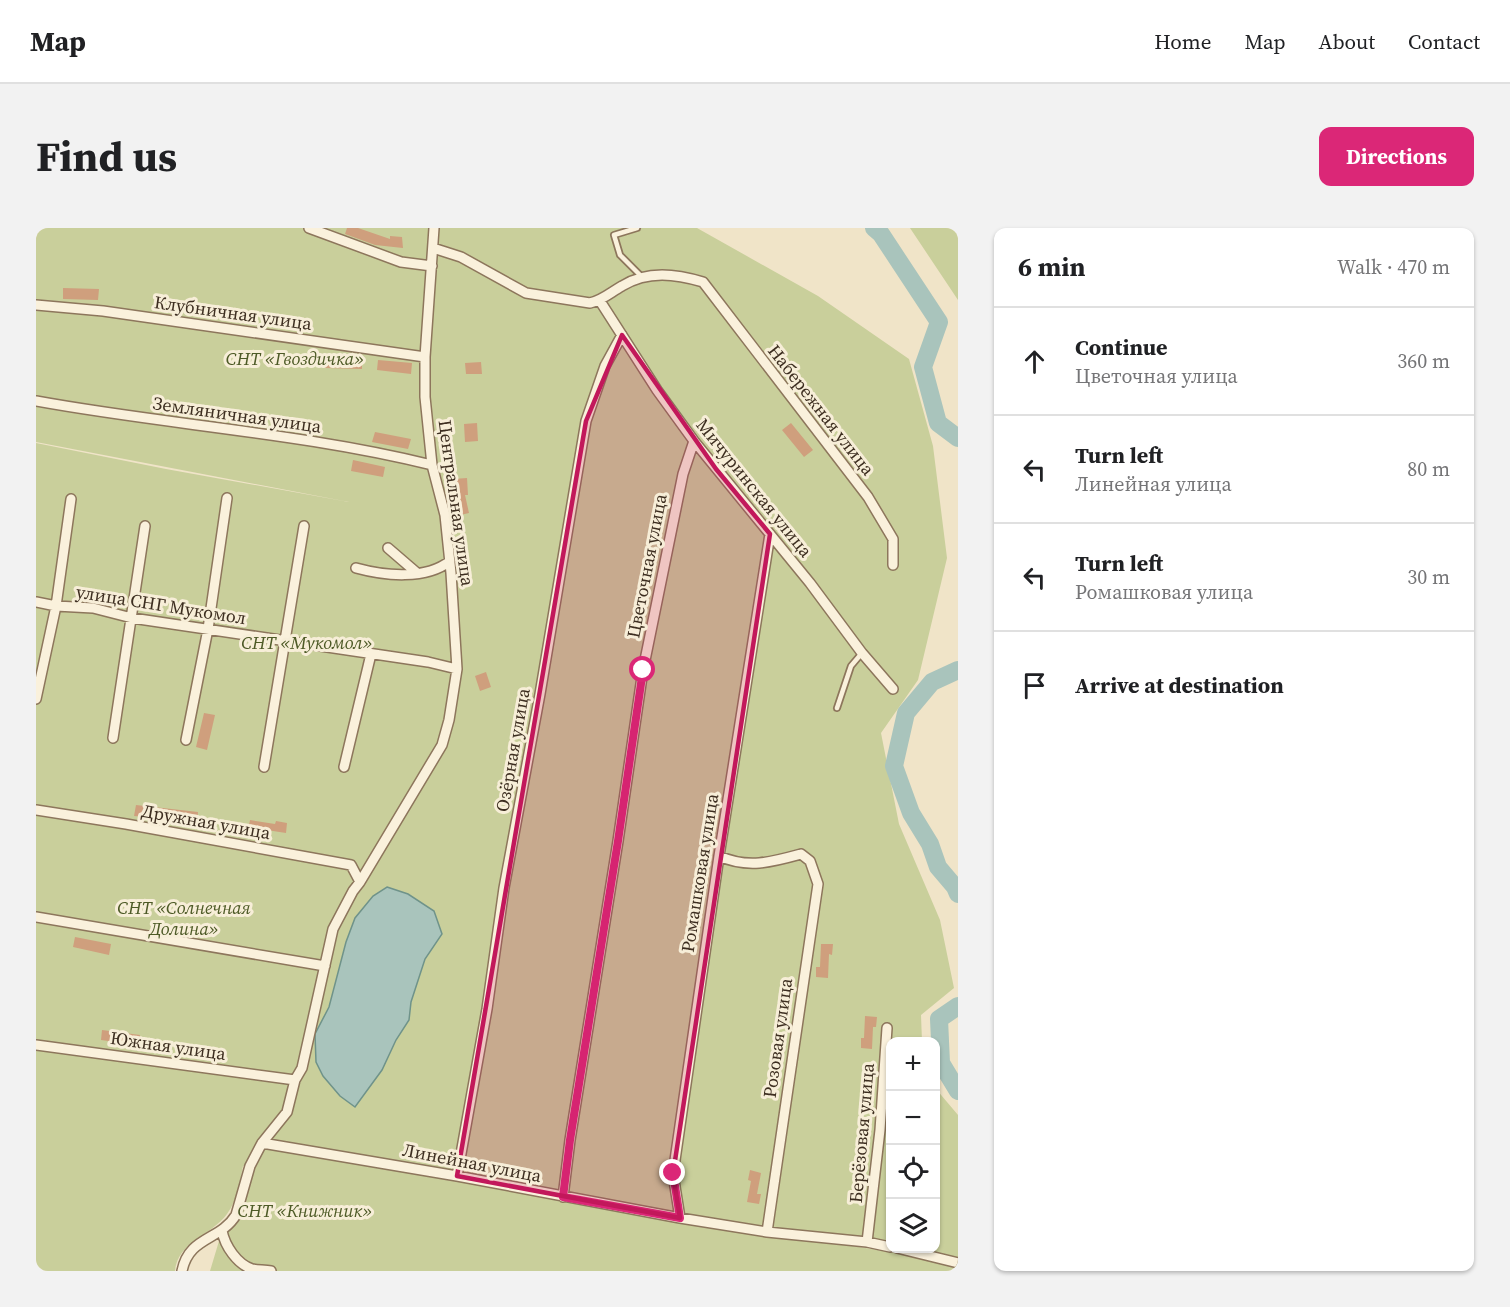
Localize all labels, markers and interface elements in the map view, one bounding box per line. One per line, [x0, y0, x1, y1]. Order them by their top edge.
text: Map [30, 22, 86, 60]
text: Home [1154, 27, 1212, 56]
text: Map [1245, 27, 1286, 56]
text: About [1319, 27, 1375, 56]
text: Contact [1408, 27, 1480, 56]
text: Find us [36, 127, 177, 185]
button: Directions [1319, 127, 1474, 186]
text: 6 min [1018, 249, 1085, 285]
text: Walk · 470 m [1337, 253, 1450, 281]
street label: Клубничная улица [153, 289, 314, 336]
text: Continue [1075, 332, 1168, 362]
street label: Набережная улица [762, 339, 881, 481]
icon: ahead [1018, 345, 1051, 378]
park label: СНТ «Гвоздичка» [226, 346, 364, 371]
text: 360 m [1397, 347, 1450, 375]
text: Цветочная улица [1075, 362, 1238, 390]
street label: Земляничная улица [151, 390, 324, 439]
street label: Мичуринская улица [691, 413, 819, 563]
street label: Центральная улица [432, 418, 481, 589]
text: Turn left [1075, 440, 1163, 470]
icon: left [1018, 453, 1051, 486]
text: 80 m [1407, 455, 1450, 483]
text: Линейная улица [1075, 470, 1232, 498]
street label: Цветочная улица [620, 491, 673, 640]
text: Turn left [1075, 548, 1163, 578]
icon: left [1018, 561, 1051, 594]
text: 30 m [1407, 563, 1450, 591]
text: Ромашковая улица [1075, 578, 1253, 606]
street label: улица СНГ Мукомол [74, 579, 248, 630]
park label: СНТ «Мукомол» [241, 630, 373, 655]
route start [629, 656, 655, 682]
icon: arrive [1018, 669, 1051, 702]
text: Arrive at destination [1075, 670, 1284, 700]
street label: Озёрная улица [489, 685, 536, 814]
street label: Ромашковая улица [675, 791, 725, 954]
street label: Дружная улица [140, 798, 273, 845]
park label: СНТ «Солнечная Долина» [117, 895, 251, 941]
street label: Розовая улица [757, 976, 798, 1099]
street label: Южная улица [109, 1025, 228, 1066]
map controls [886, 1037, 940, 1253]
button: + [886, 1037, 940, 1091]
street label: Берёзовая улица [843, 1061, 880, 1204]
button: − [886, 1091, 940, 1145]
street label: Линейная улица [400, 1137, 545, 1188]
button: locate [886, 1145, 940, 1199]
route end [659, 1159, 685, 1185]
park label: СНТ «Книжник» [238, 1198, 372, 1223]
button: layers [886, 1199, 940, 1253]

